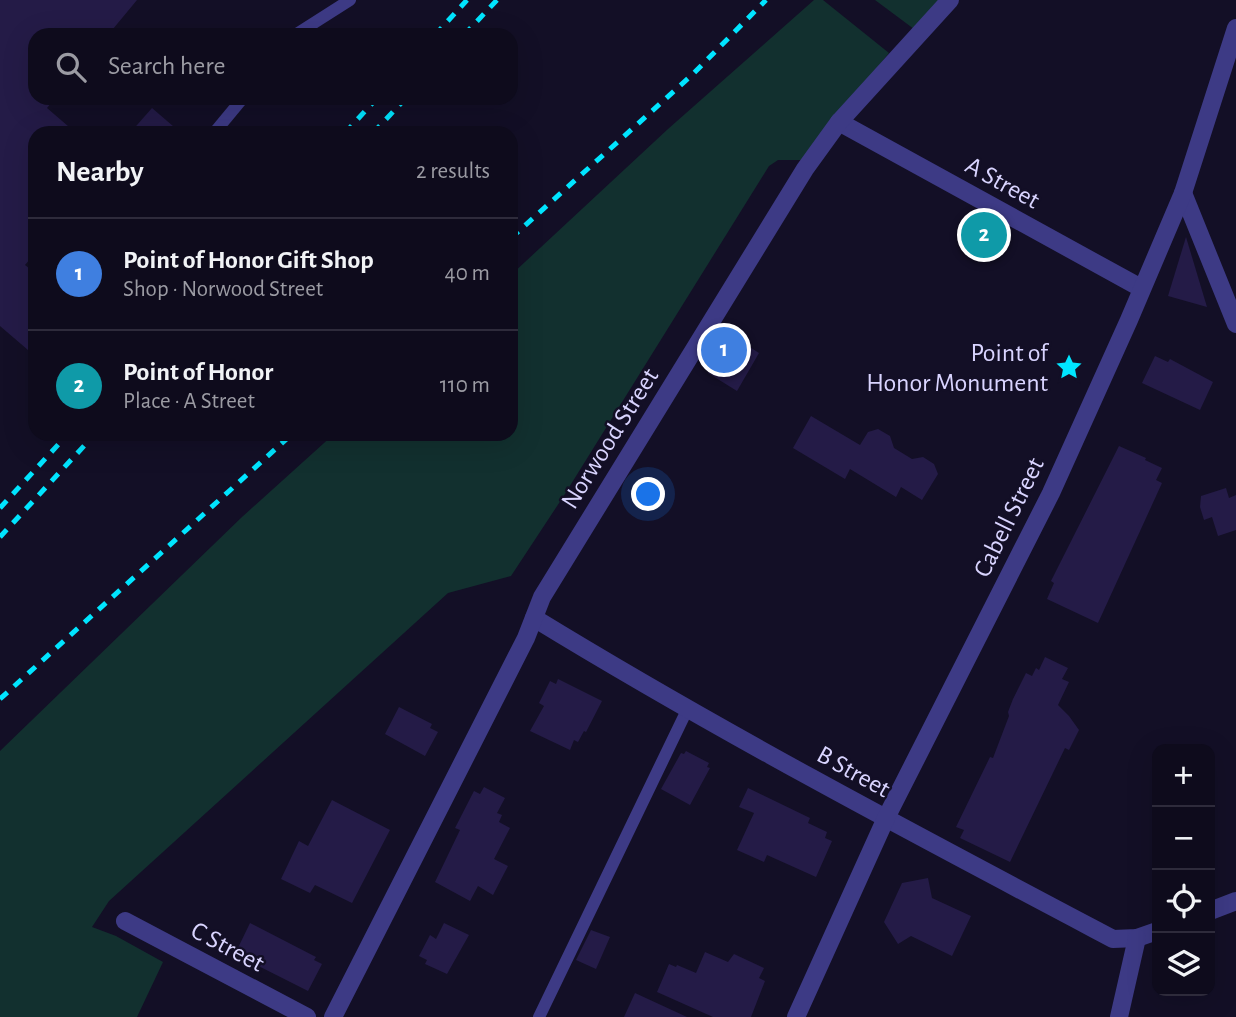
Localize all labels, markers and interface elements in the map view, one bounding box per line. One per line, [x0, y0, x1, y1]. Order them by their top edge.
search box [28, 28, 518, 105]
icon: search [52, 48, 90, 86]
text: Search here [108, 53, 226, 79]
street label: A Street [961, 152, 1044, 214]
text: Nearby [56, 157, 144, 187]
text: 2 results [416, 160, 490, 183]
pin: 2 [961, 209, 1007, 261]
text: Point of Honor Gift Shop [123, 247, 374, 273]
text: 1 [75, 262, 83, 285]
text: 40 m [445, 262, 490, 285]
text: Shop · Norwood Street [123, 278, 323, 301]
pin: 1 [701, 324, 747, 376]
place label: Point of Honor Monument [866, 340, 1050, 396]
place icon: Point of Honor Monument [1054, 352, 1084, 382]
text: Point of Honor [123, 359, 273, 385]
street label: Norwood Street [556, 364, 663, 513]
text: 2 [74, 374, 84, 397]
text: 110 m [440, 374, 490, 397]
text: Place · A Street [123, 390, 255, 413]
street label: Cabell Street [969, 454, 1049, 581]
your location [631, 477, 665, 511]
street label: B Street [812, 741, 895, 803]
map controls [1152, 744, 1215, 996]
button: + [1152, 744, 1215, 807]
button: − [1152, 807, 1215, 870]
button: locate [1152, 870, 1215, 933]
street label: C Street [187, 917, 269, 977]
button: layers [1152, 933, 1215, 996]

